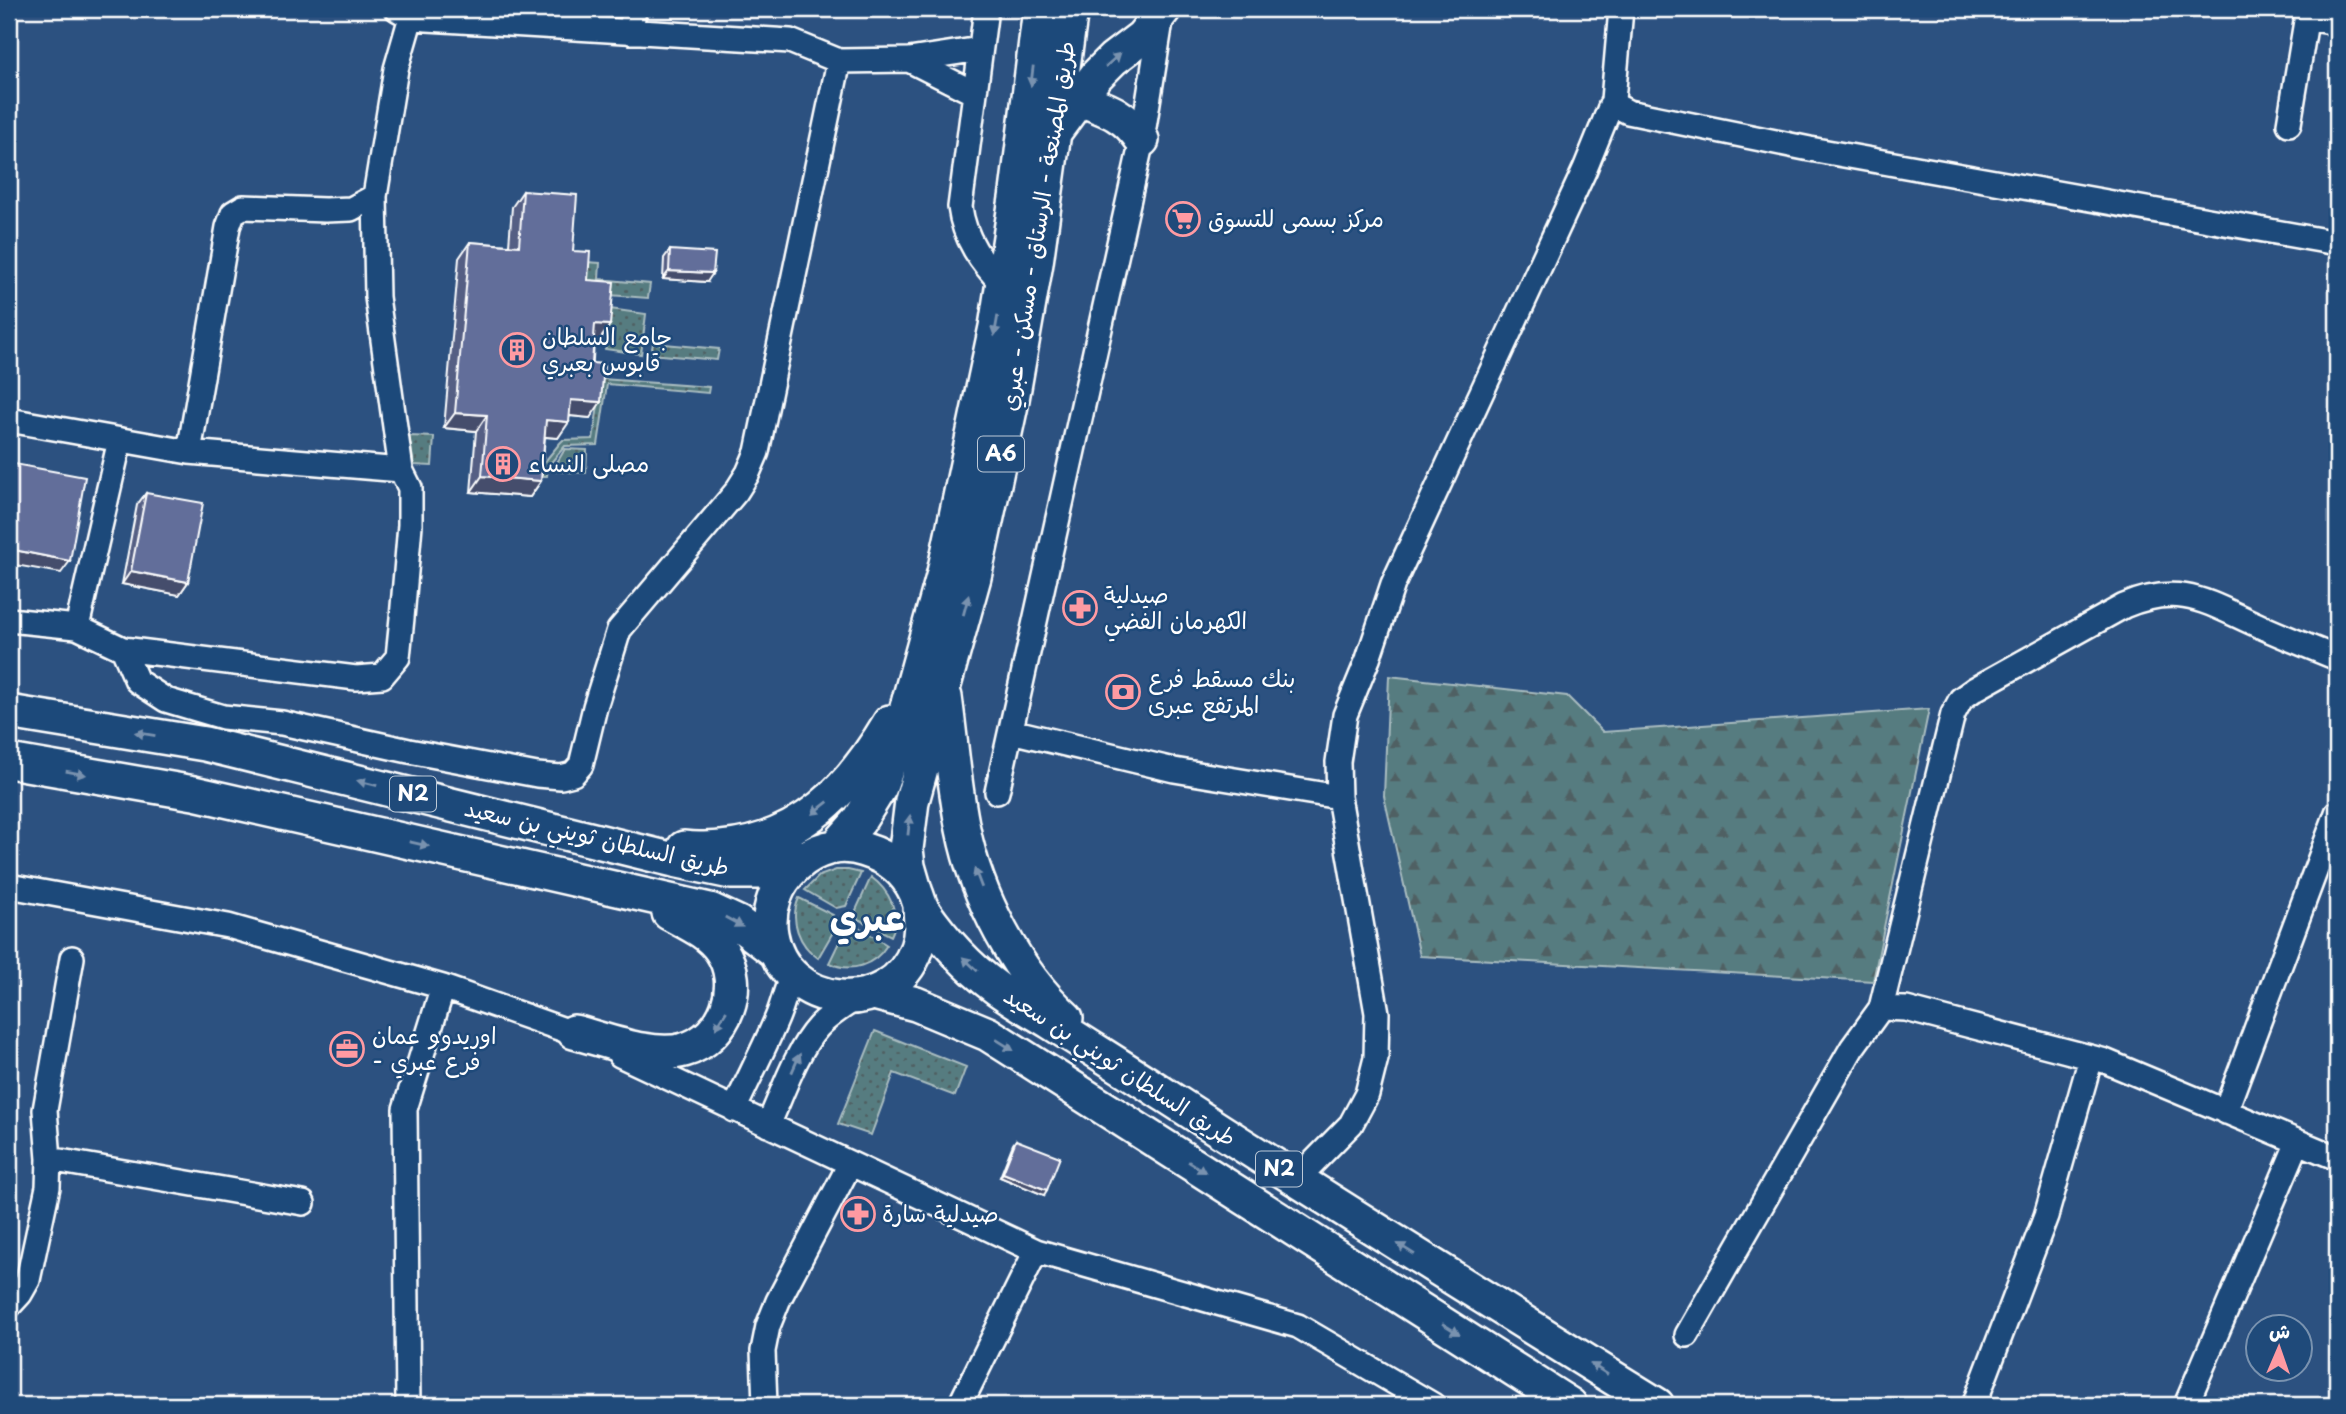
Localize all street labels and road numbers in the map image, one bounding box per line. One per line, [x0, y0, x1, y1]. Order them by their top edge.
street label: طريق المصنعة - الرستاق - مسكن - عبري [990, 38, 1084, 413]
road number: A6 [978, 436, 1024, 472]
road number: N2 [390, 776, 436, 812]
street label: طريق السلطان ثويني بن سعيد [460, 789, 733, 889]
street label: طريق السلطان ثويني بن سعيد [995, 977, 1244, 1158]
road number: N2 [1256, 1152, 1302, 1186]

